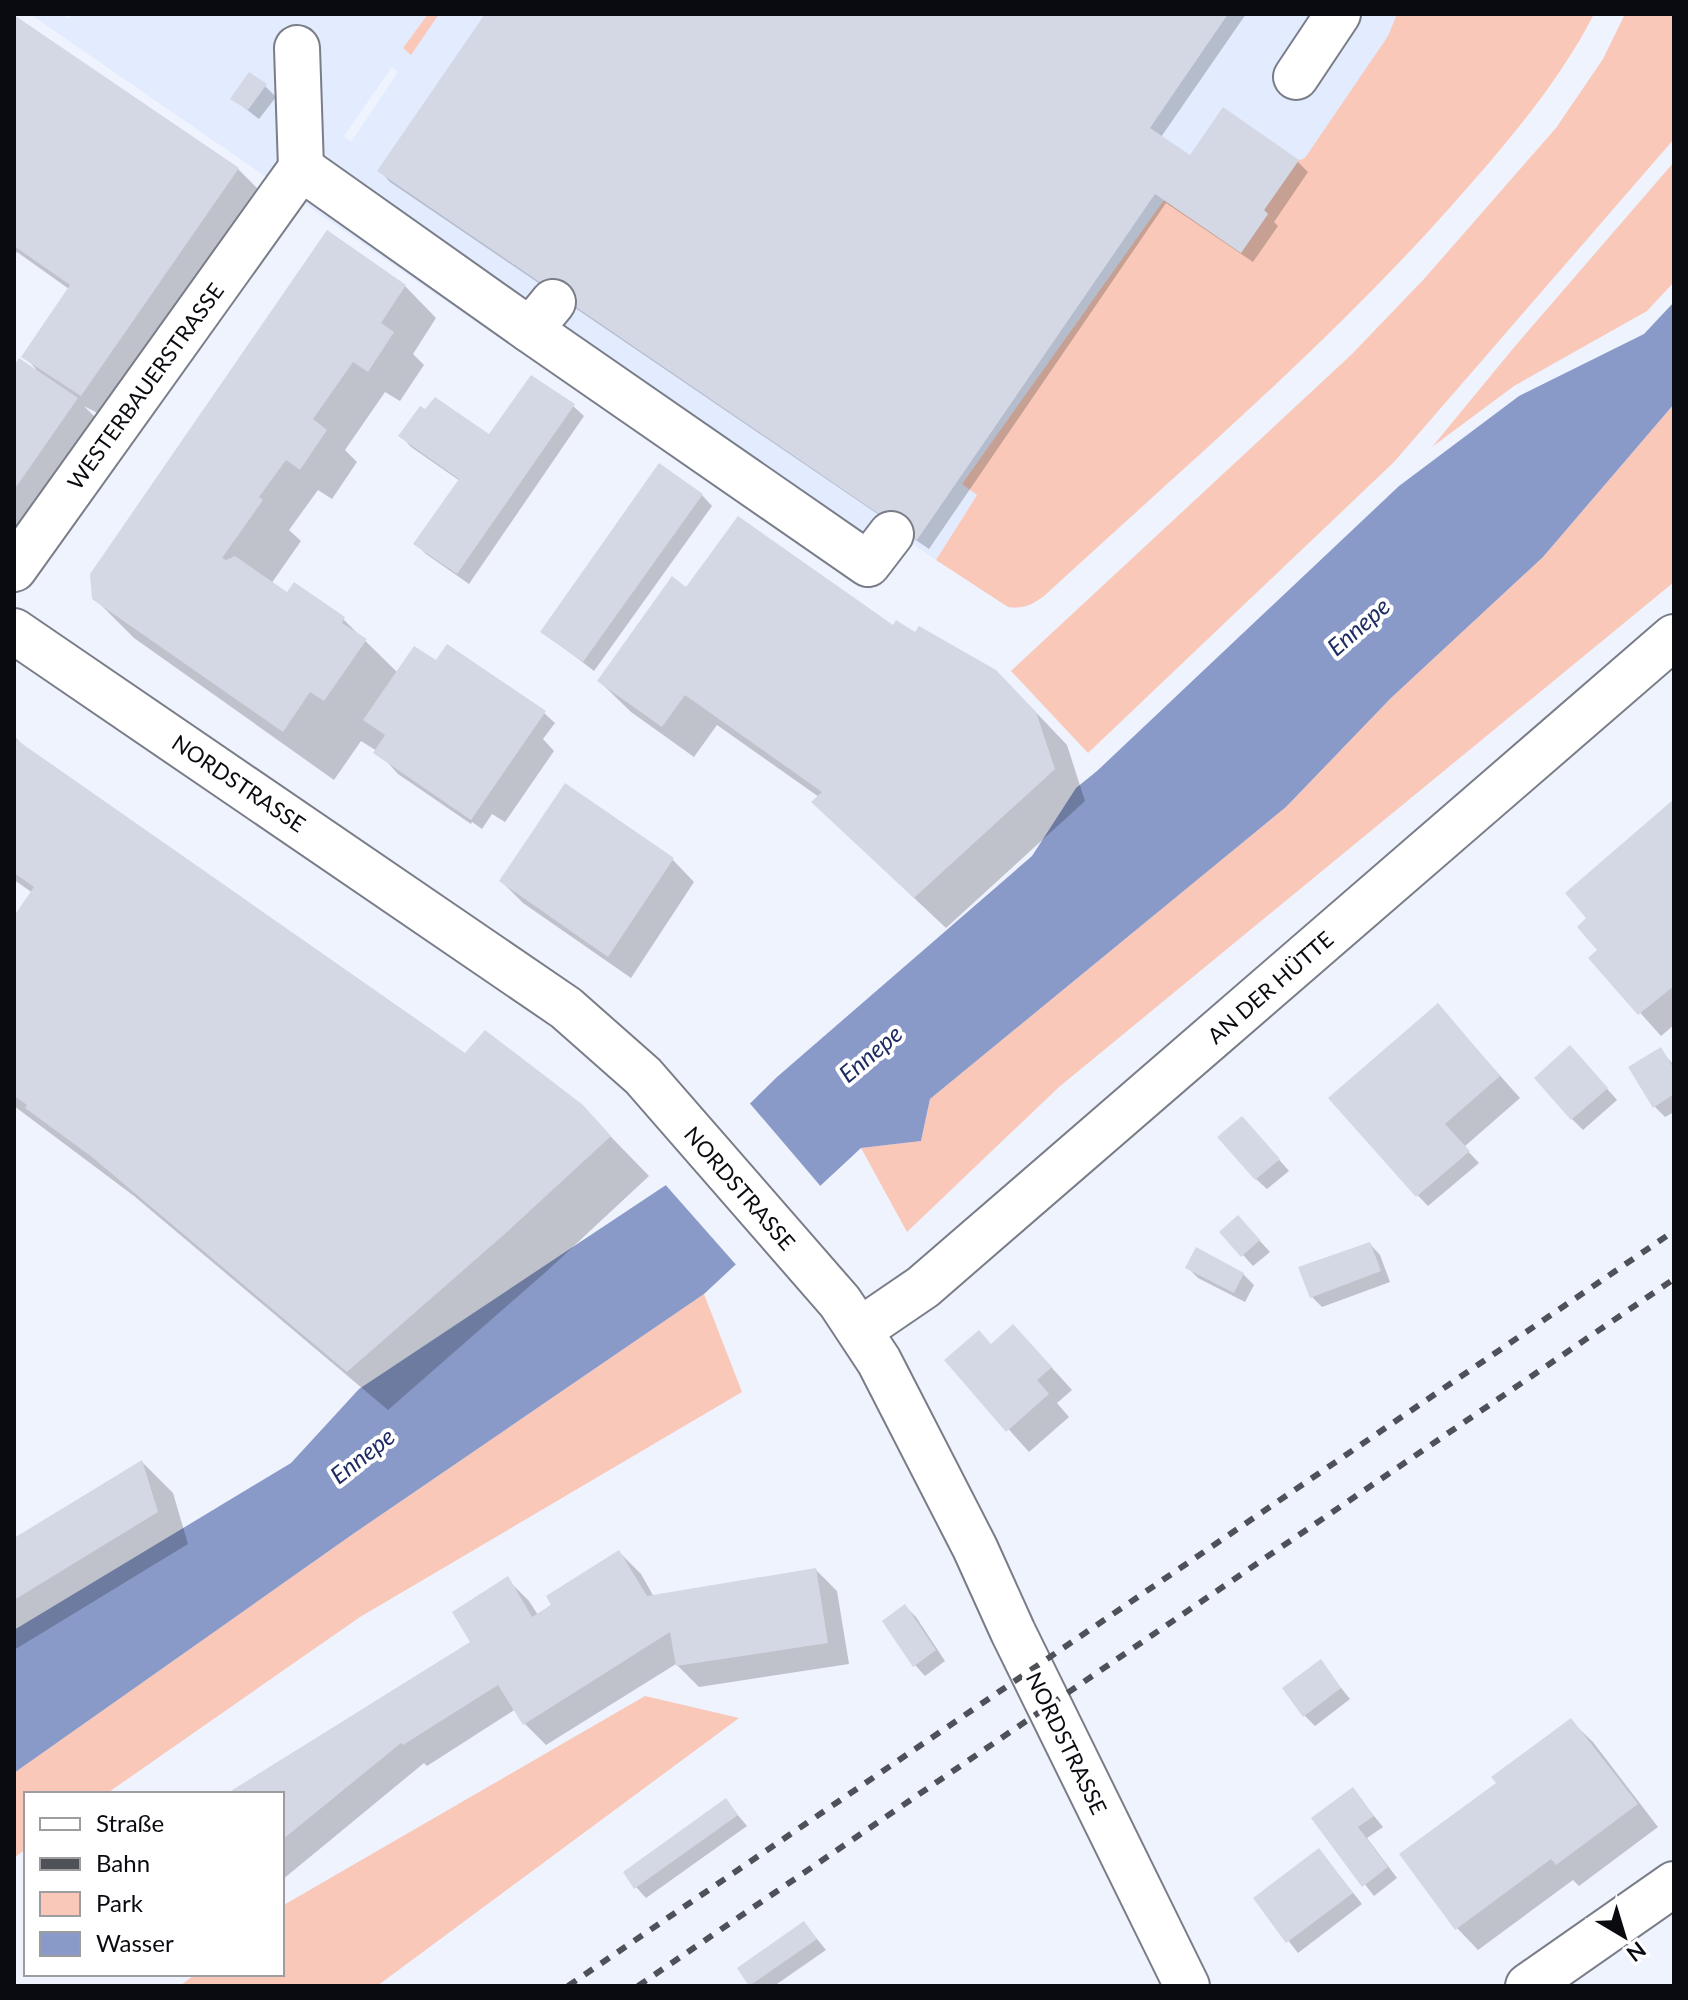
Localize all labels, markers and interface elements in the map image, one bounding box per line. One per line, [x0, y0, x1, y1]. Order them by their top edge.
street label: WESTERBAUERSTRASSE [61, 278, 229, 494]
water label: Ennepe [1321, 591, 1395, 661]
street label: NORDSTRASSE [167, 728, 311, 838]
street label: AN DER HÜTTE [1202, 925, 1338, 1049]
water label: Ennepe [832, 1018, 908, 1088]
street label: NORDSTRASSE [679, 1121, 801, 1255]
water label: Ennepe [324, 1421, 400, 1489]
street label: NORDSTRASSE [1021, 1667, 1113, 1819]
legend [24, 1792, 284, 1976]
text: Straße [96, 1808, 164, 1837]
text: Bahn [96, 1848, 150, 1877]
text: Park [96, 1888, 144, 1917]
north arrow [1584, 1896, 1664, 1976]
text: Wasser [96, 1928, 174, 1957]
text: N [1622, 1936, 1652, 1968]

